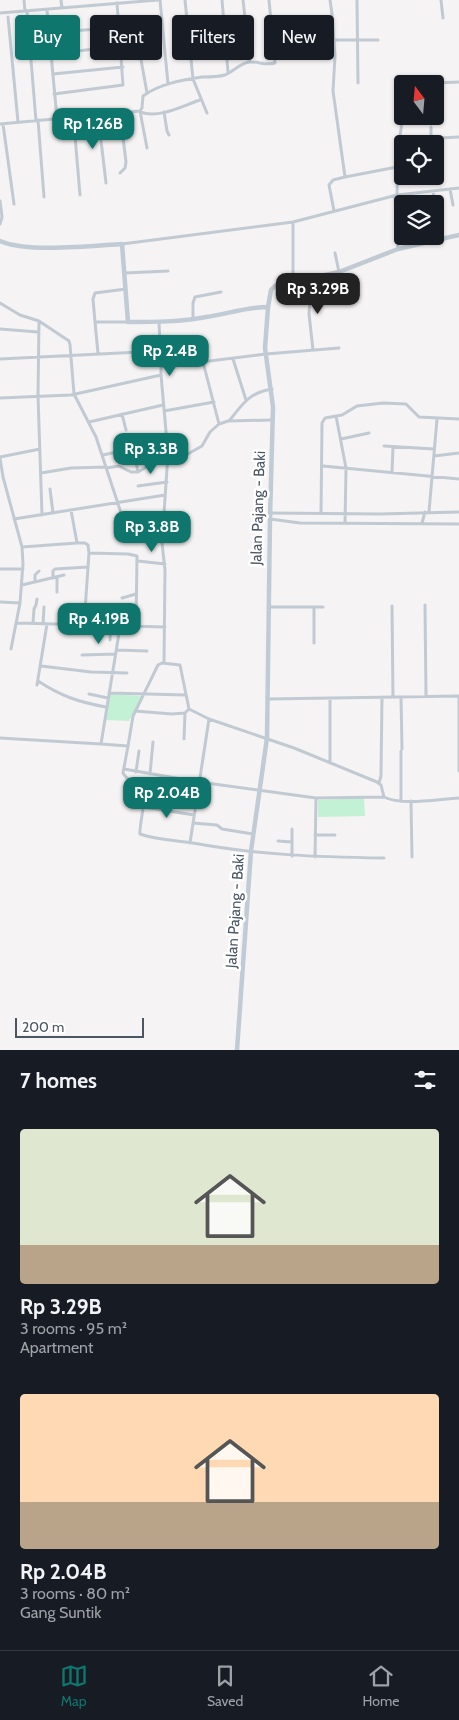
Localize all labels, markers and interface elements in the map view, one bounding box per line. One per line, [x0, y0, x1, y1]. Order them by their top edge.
chip: Buy [15, 15, 80, 60]
chip: Rent [90, 15, 162, 60]
chip: Filters [172, 15, 254, 60]
chip: New [264, 15, 334, 60]
north arrow [394, 75, 444, 125]
map controls [394, 75, 444, 245]
pin: Rp 1.26B [41, 108, 145, 150]
text: Rp 1.26B [63, 114, 123, 133]
button: locate [394, 135, 444, 185]
button: layers [394, 195, 444, 245]
pin: Rp 3.29B [266, 272, 370, 315]
text: Rp 3.29B [287, 279, 349, 298]
pin: Rp 2.4B [124, 334, 216, 377]
text: Rp 2.4B [143, 341, 197, 360]
pin: Rp 3.3B [105, 432, 197, 475]
text: Rp 3.3B [124, 439, 178, 458]
street label: Jalan Pajang - Baki [247, 451, 269, 566]
pin: Rp 3.8B [106, 510, 198, 553]
text: Rp 3.8B [125, 517, 179, 536]
pin: Rp 4.19B [47, 602, 151, 645]
text: Rp 4.19B [69, 609, 129, 628]
pin: Rp 2.04B [115, 776, 219, 819]
text: Rp 2.04B [134, 783, 200, 802]
street label: Jalan Pajang - Baki [222, 853, 248, 970]
scale bar [15, 1015, 144, 1038]
text: 200 m [22, 1018, 64, 1036]
icon: filters [411, 1066, 439, 1094]
text: 7 homes [20, 1068, 97, 1093]
icon: home [185, 1161, 275, 1251]
text: Rp 3.29B [20, 1294, 102, 1319]
text: 3 rooms · 95 m² [20, 1319, 127, 1338]
text: Apartment [20, 1338, 93, 1357]
icon: home [185, 1426, 275, 1516]
text: Rp 2.04B [20, 1559, 106, 1584]
text: 3 rooms · 80 m² [20, 1584, 130, 1603]
text: Gang Suntik [20, 1603, 101, 1622]
tab: Map [60, 1662, 88, 1710]
tab: Saved [207, 1662, 243, 1710]
tab: Home [363, 1662, 399, 1710]

